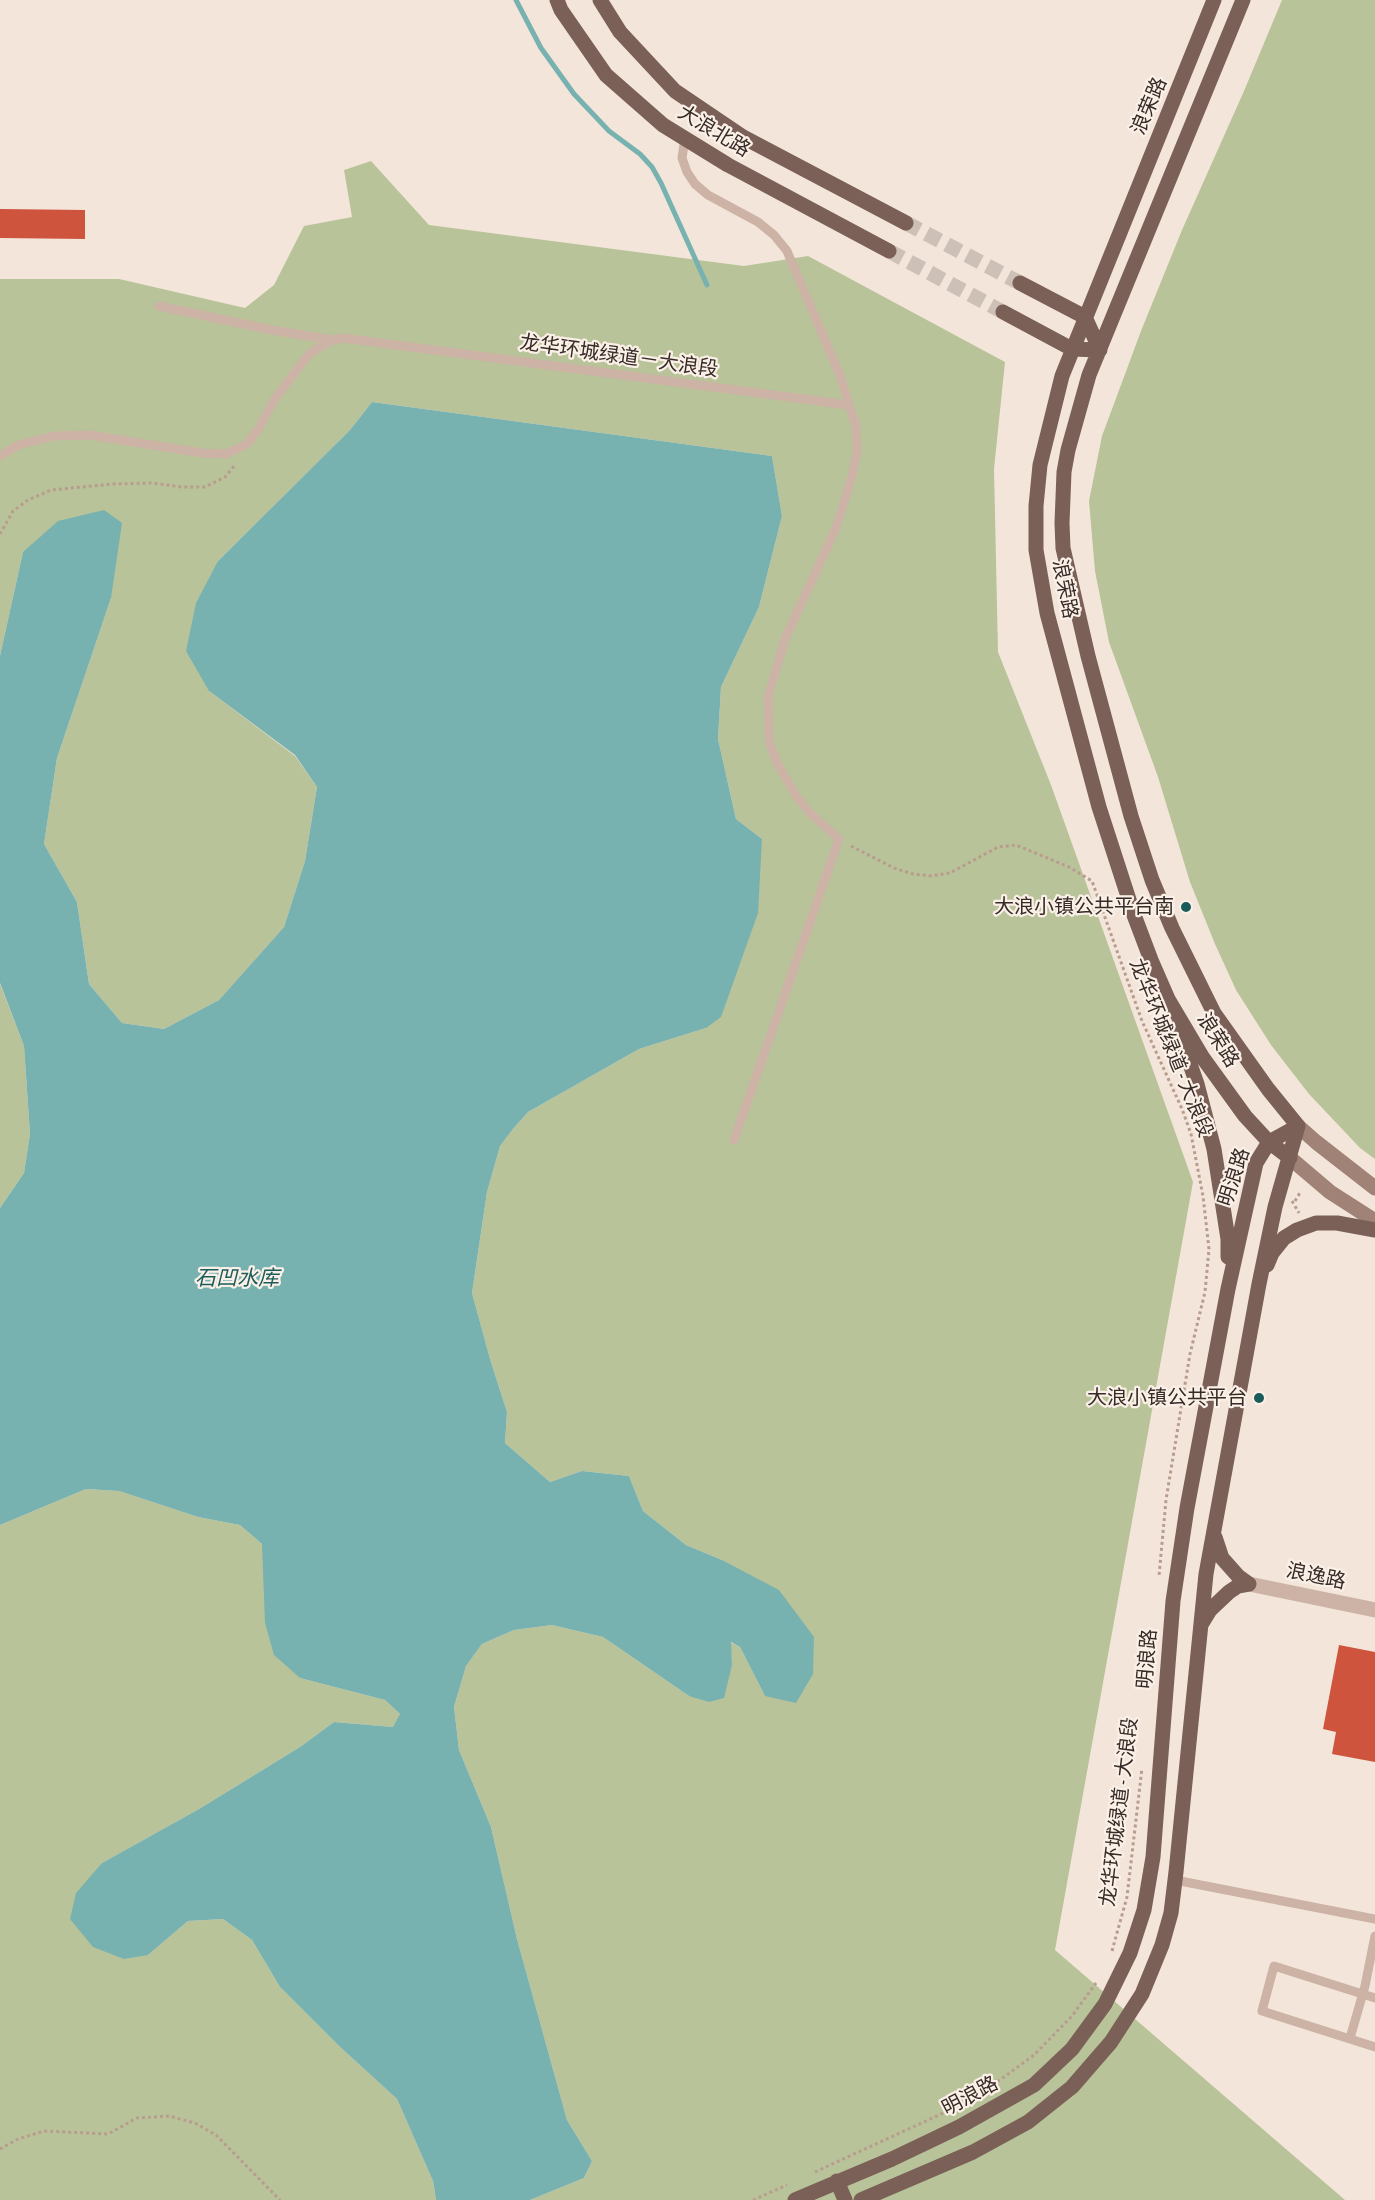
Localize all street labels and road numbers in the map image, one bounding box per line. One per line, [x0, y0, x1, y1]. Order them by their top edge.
street label: 浪荣路 [1126, 74, 1172, 138]
street label: 大浪北路 [674, 100, 754, 162]
street label: 龙华环城绿道－大浪段 [518, 330, 720, 382]
street label: 浪荣路 [1047, 557, 1083, 621]
street label: 龙华环城绿道 - 大浪段 [1124, 955, 1218, 1141]
street label: 浪荣路 [1192, 1008, 1244, 1072]
street label: 明浪路 [1213, 1145, 1255, 1209]
street label: 浪逸路 [1284, 1558, 1348, 1594]
street label: 明浪路 [1132, 1628, 1162, 1690]
street label: 龙华环城绿道 - 大浪段 [1095, 1716, 1143, 1908]
street label: 明浪路 [938, 2071, 1002, 2121]

